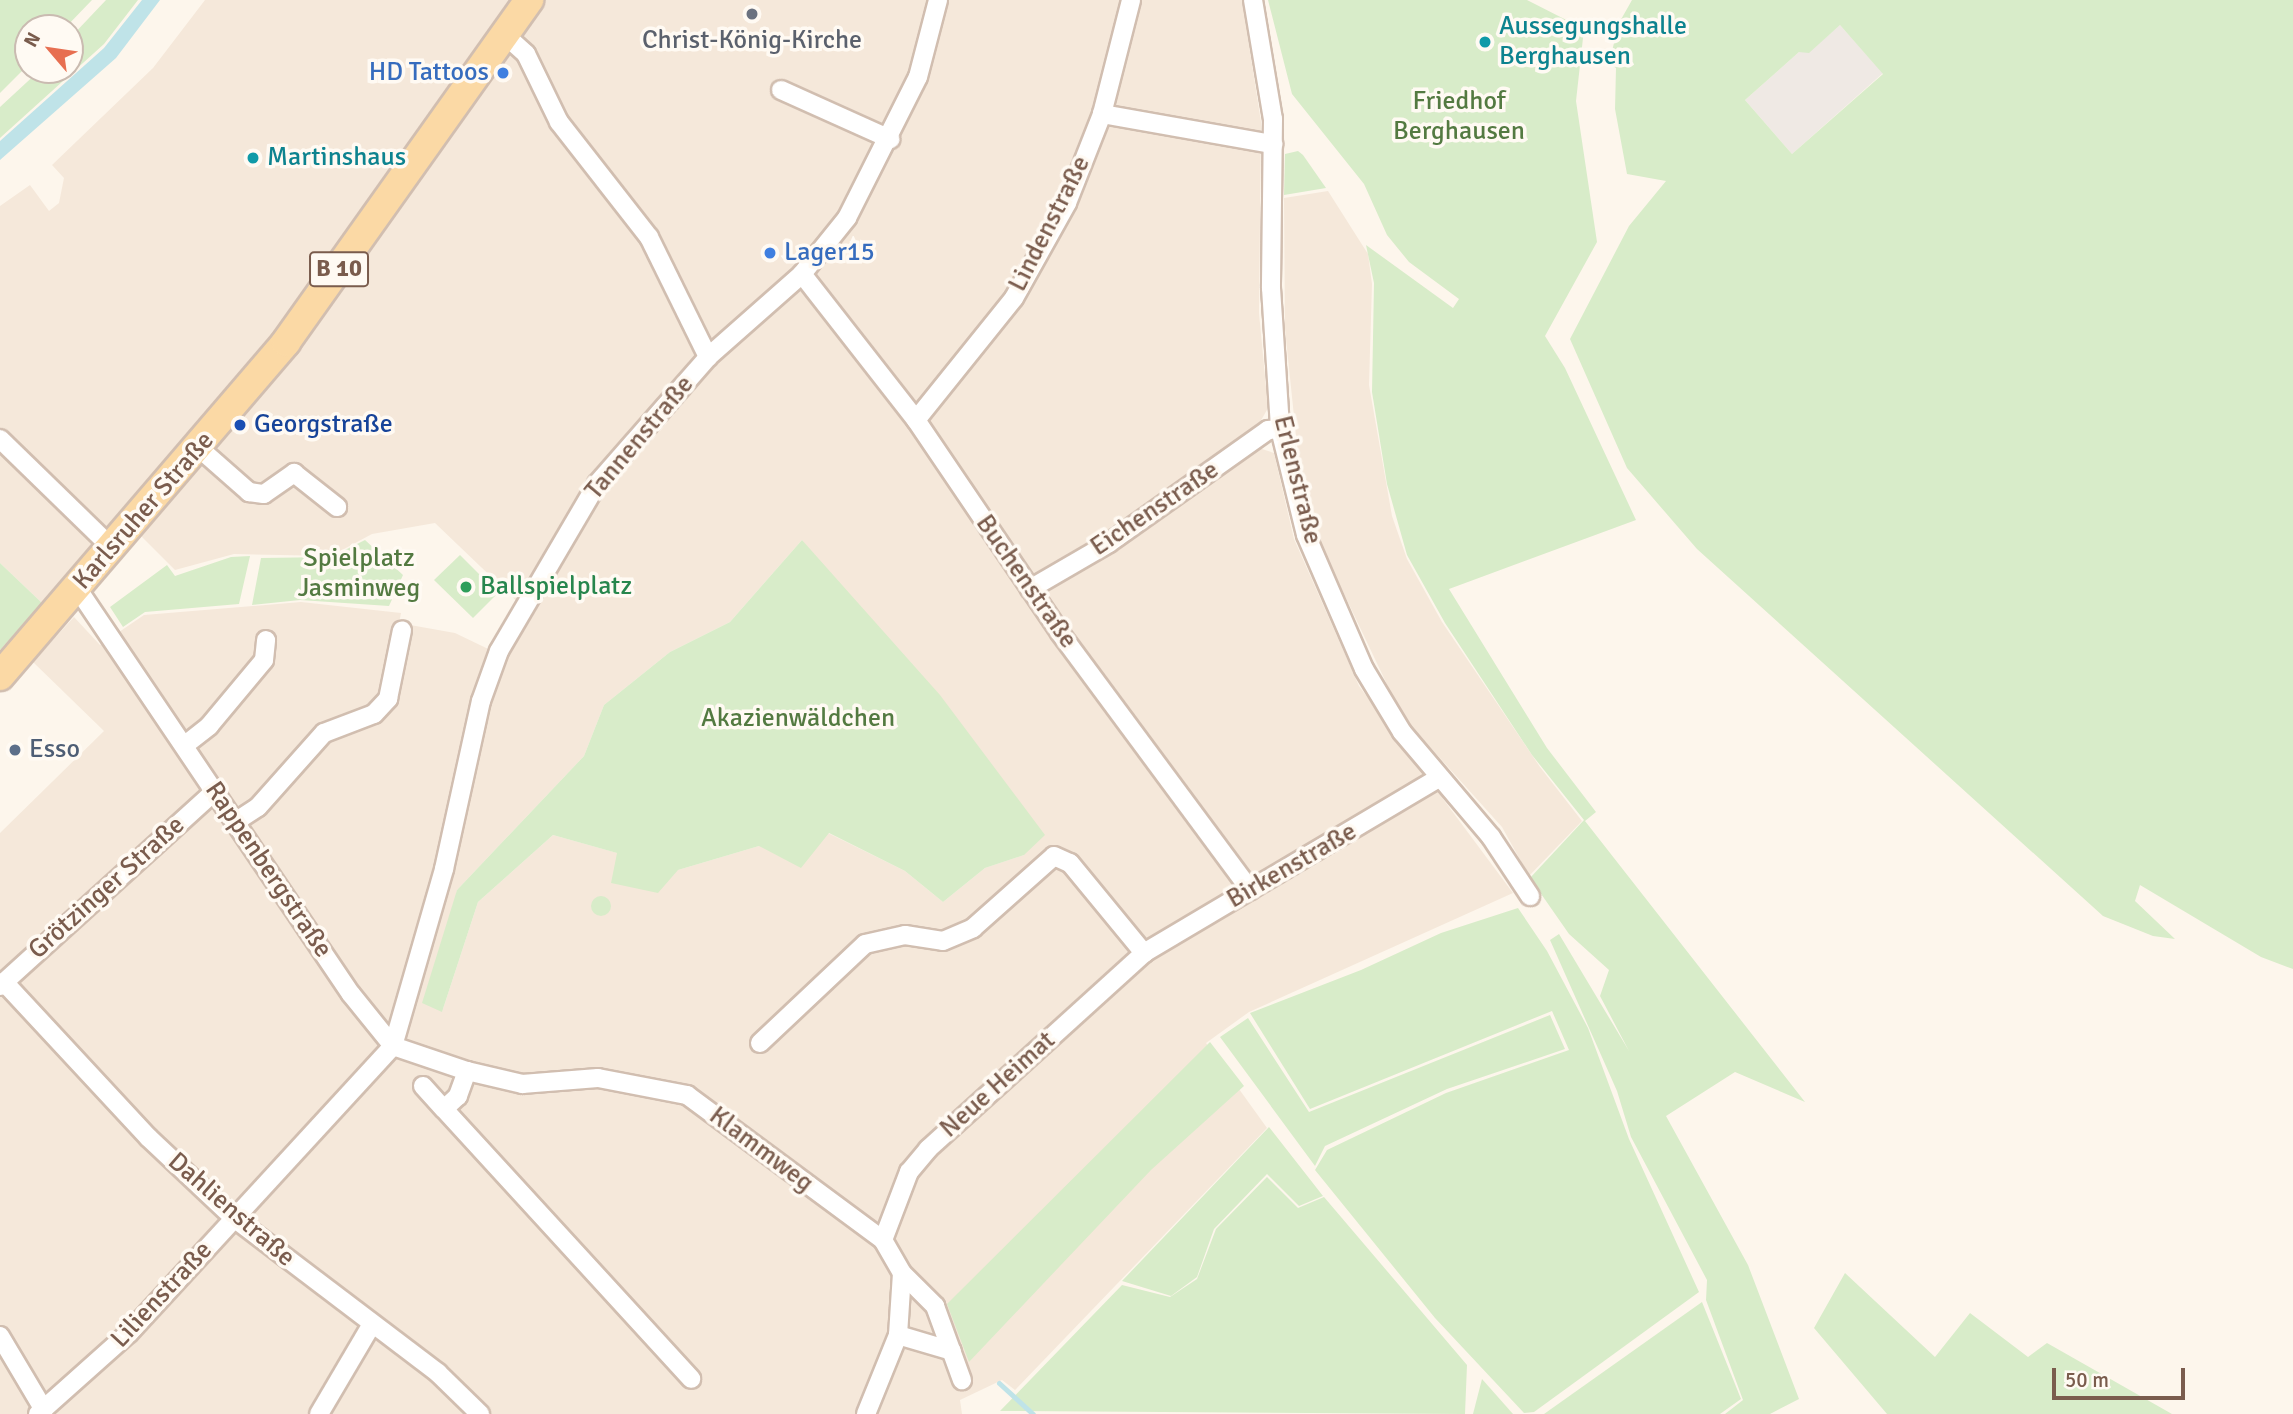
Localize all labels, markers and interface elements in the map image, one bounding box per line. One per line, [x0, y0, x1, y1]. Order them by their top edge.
marker: Christ-König-Kirche [744, 6, 760, 22]
place label: Aussegungshalle Berghausen [1499, 11, 1687, 72]
north arrow [14, 14, 84, 84]
place label: Christ-König-Kirche [642, 25, 862, 57]
text: N [19, 28, 46, 51]
marker: Aussegungshalle Berghausen [1477, 34, 1493, 50]
place label: HD Tattoos [369, 57, 489, 89]
marker: HD Tattoos [495, 65, 511, 81]
park label: Friedhof Berghausen [1393, 86, 1525, 148]
place label: Martinshaus [267, 142, 406, 174]
marker: Martinshaus [245, 150, 261, 166]
street label: Lindenstraße [1003, 151, 1097, 297]
place label: Lager15 [784, 237, 875, 269]
marker: Lager15 [762, 245, 778, 261]
road number: B 10 [308, 248, 370, 290]
street label: Tannenstraße [579, 370, 701, 506]
place label: Georgstraße [254, 409, 393, 441]
street label: Erlenstraße [1266, 413, 1328, 547]
marker: Georgstraße [232, 417, 248, 433]
street label: Karlsruher Straße [67, 426, 221, 596]
street label: Eichenstraße [1085, 455, 1225, 563]
street label: Buchenstraße [969, 509, 1083, 655]
park label: Spielplatz Jasminweg [298, 543, 420, 604]
place label: Ballspielplatz [480, 571, 632, 603]
marker: Ballspielplatz [458, 579, 474, 595]
park label: Akazienwäldchen [701, 703, 895, 735]
place label: Esso [29, 734, 80, 766]
marker: Esso [7, 742, 23, 758]
street label: Rappenbergstraße [198, 776, 338, 964]
street label: Grötzinger Straße [23, 810, 191, 966]
street label: Birkenstraße [1222, 816, 1362, 916]
street label: Neue Heimat [934, 1025, 1062, 1145]
street label: Klammweg [703, 1101, 819, 1199]
street label: Dahlienstraße [161, 1146, 301, 1274]
street label: Lilienstraße [105, 1235, 219, 1355]
scale bar [2055, 1354, 2188, 1398]
text: 50 m [2065, 1367, 2109, 1393]

